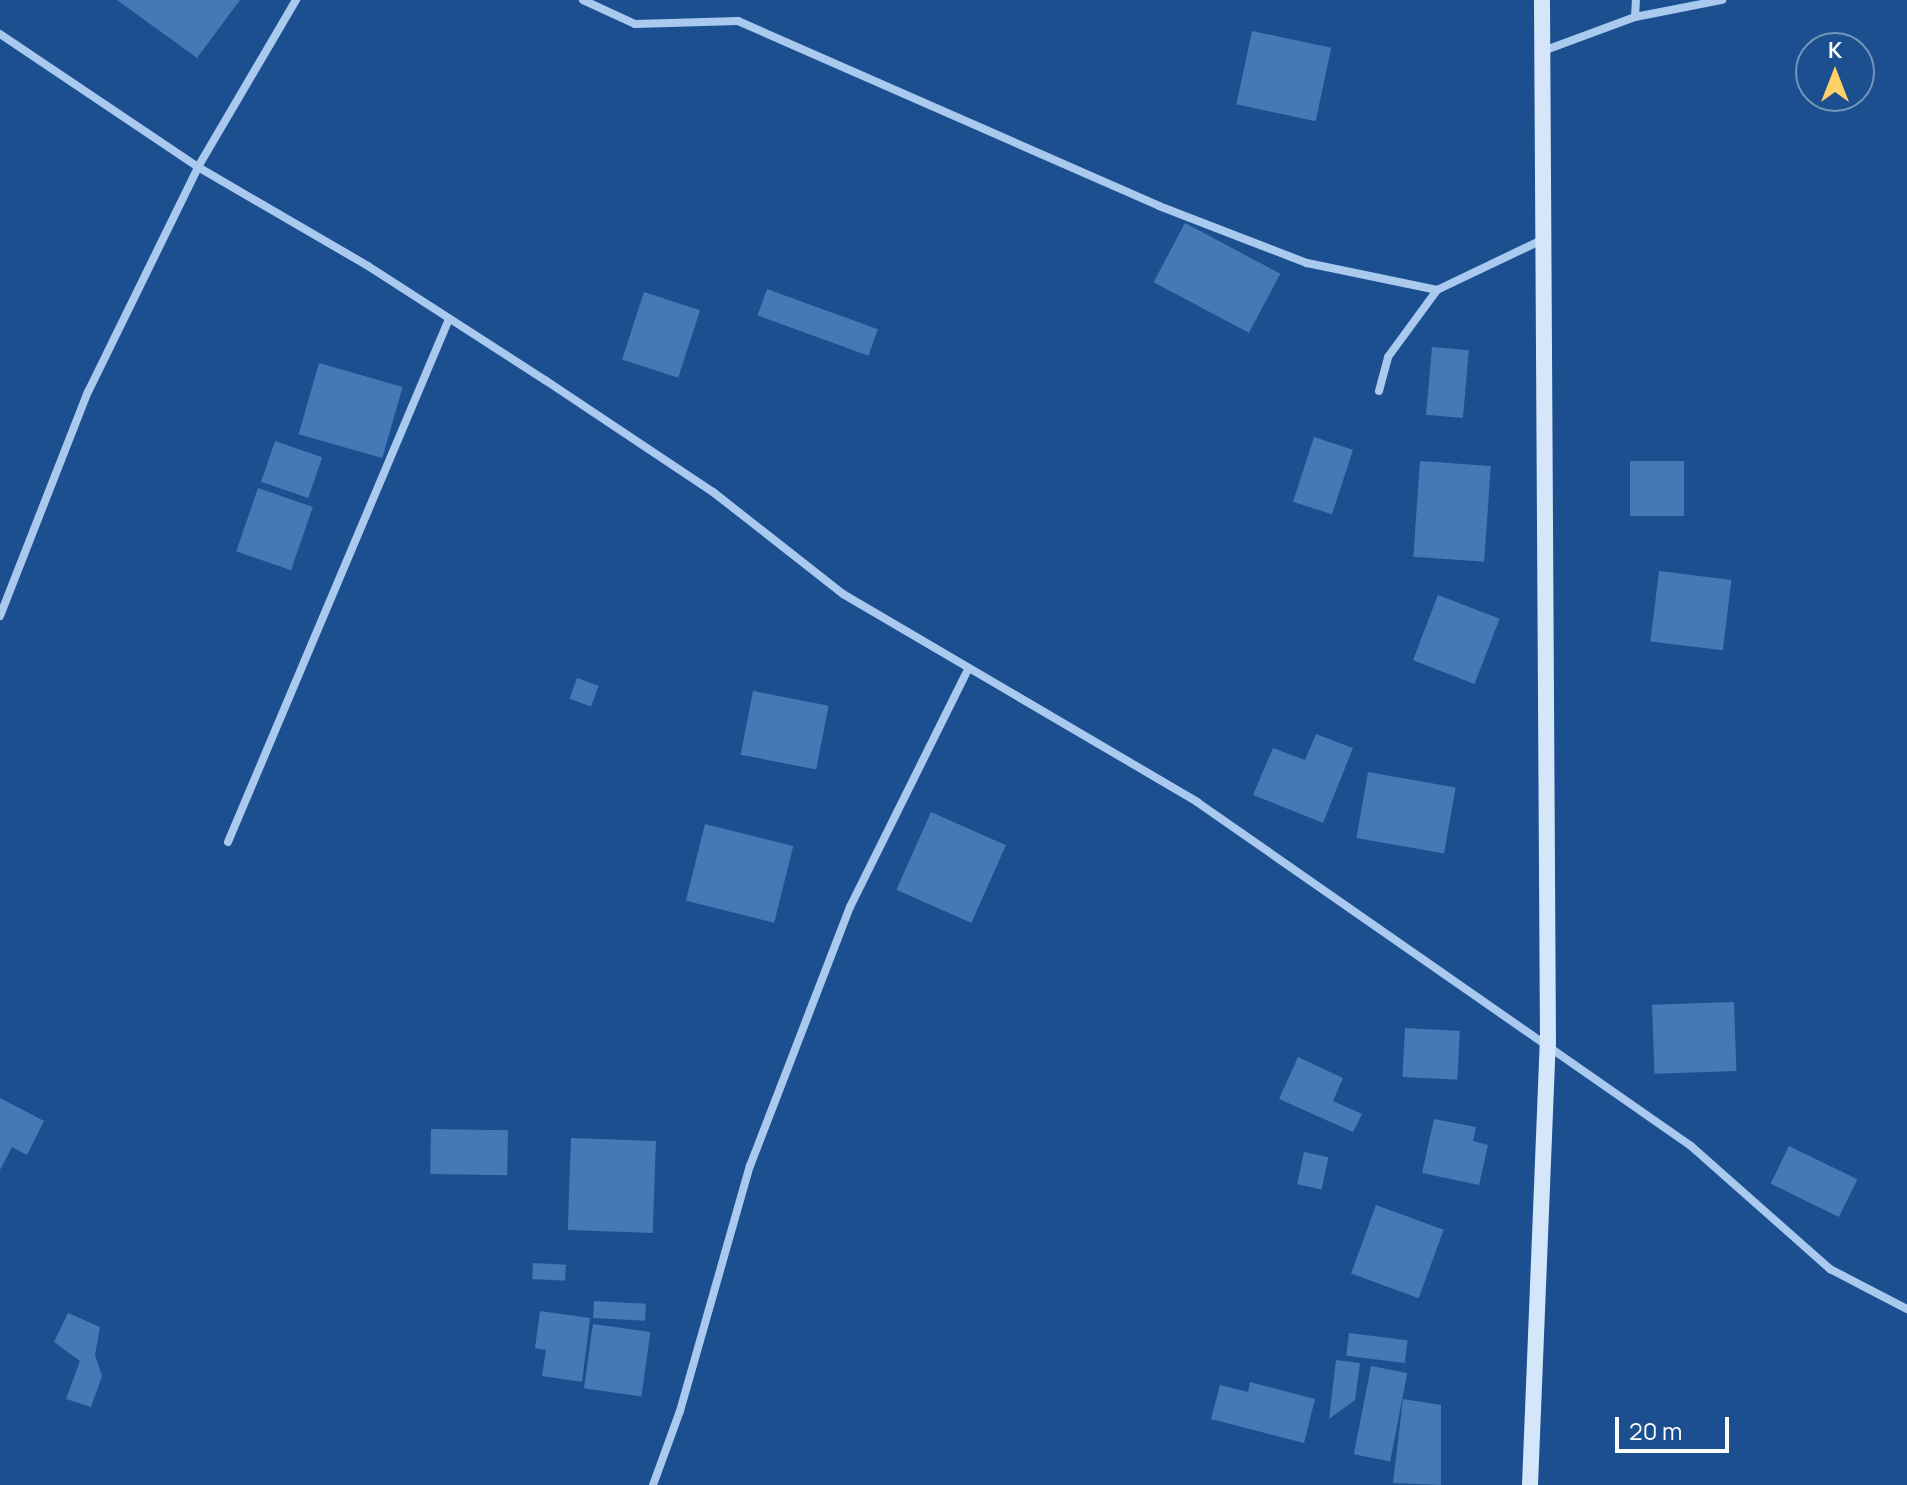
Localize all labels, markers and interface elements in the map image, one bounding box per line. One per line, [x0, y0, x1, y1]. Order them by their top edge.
north arrow [1795, 32, 1875, 112]
text: K [1828, 35, 1842, 65]
scale bar [1619, 1401, 1733, 1451]
text: 20 m [1629, 1414, 1682, 1447]

